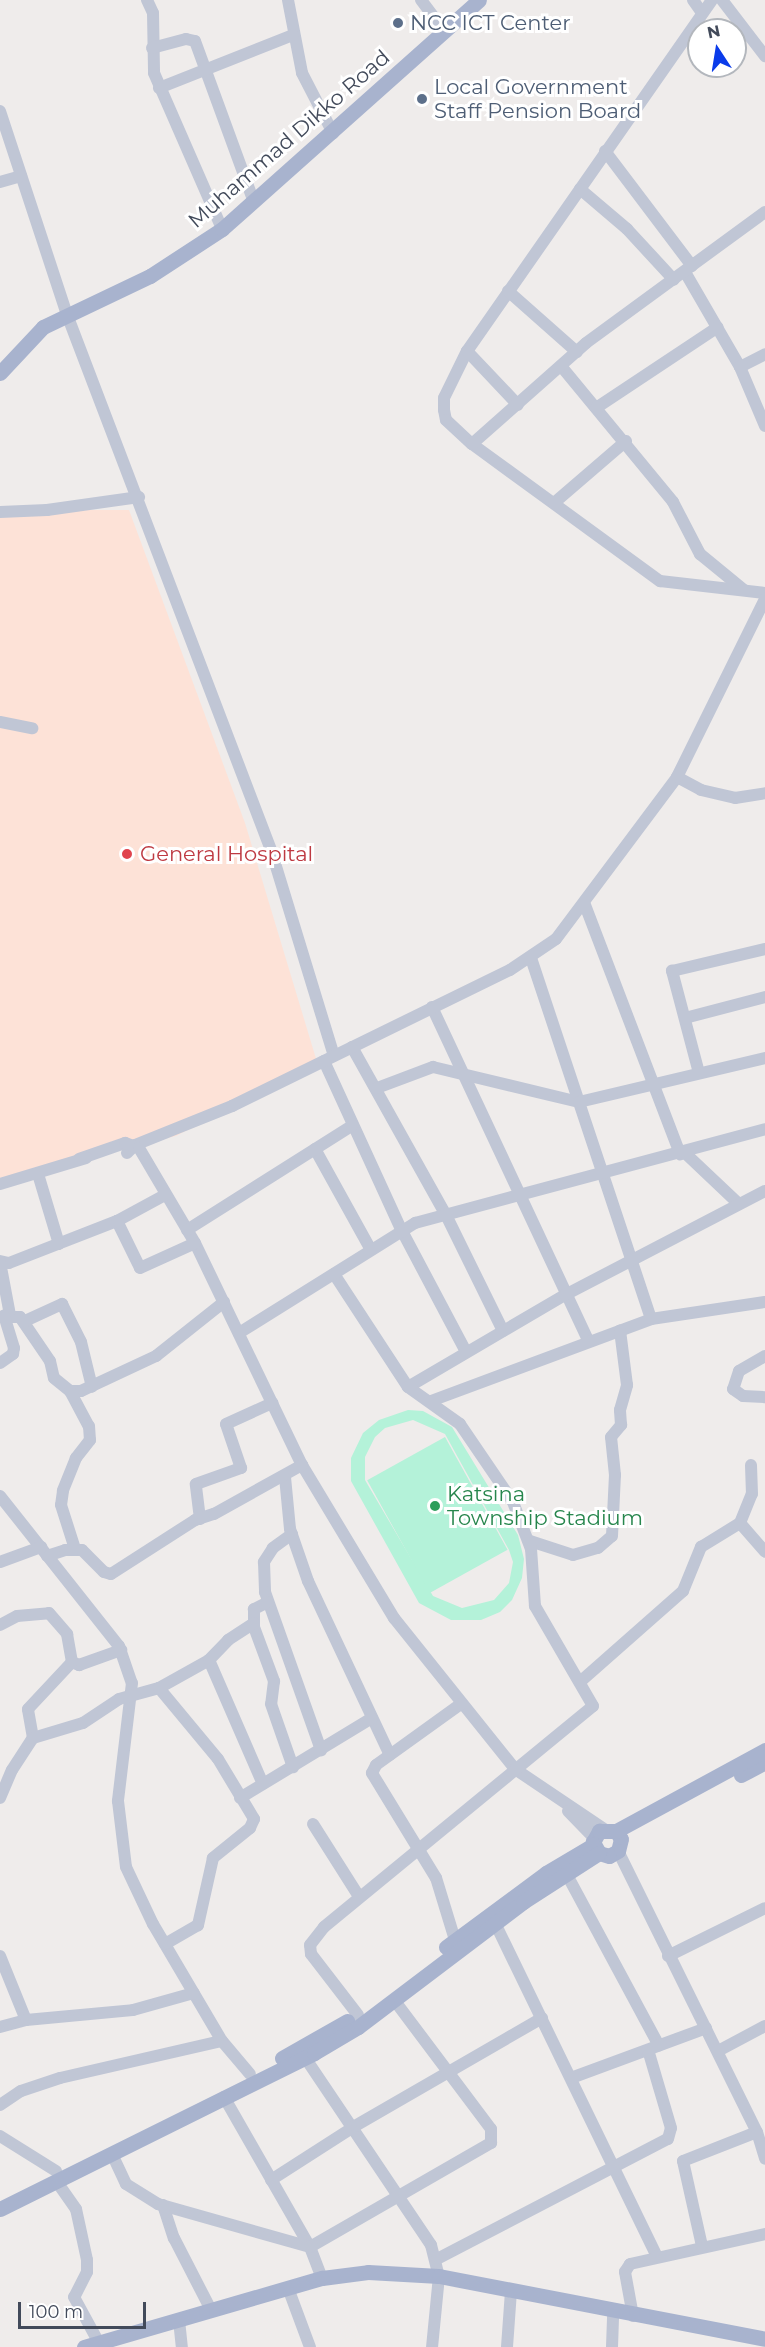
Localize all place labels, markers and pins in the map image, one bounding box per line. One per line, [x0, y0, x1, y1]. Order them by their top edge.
place label: NCC ICT Center [410, 10, 571, 36]
marker: NCC ICT Center [391, 16, 405, 30]
place label: Local Government Staff Pension Board [434, 74, 641, 124]
marker: Local Government Staff Pension Board [415, 92, 429, 106]
place label: General Hospital [140, 841, 313, 867]
marker: General Hospital [118, 845, 136, 863]
place label: Katsina Township Stadium [447, 1481, 643, 1531]
marker: Katsina Township Stadium [428, 1499, 442, 1513]

